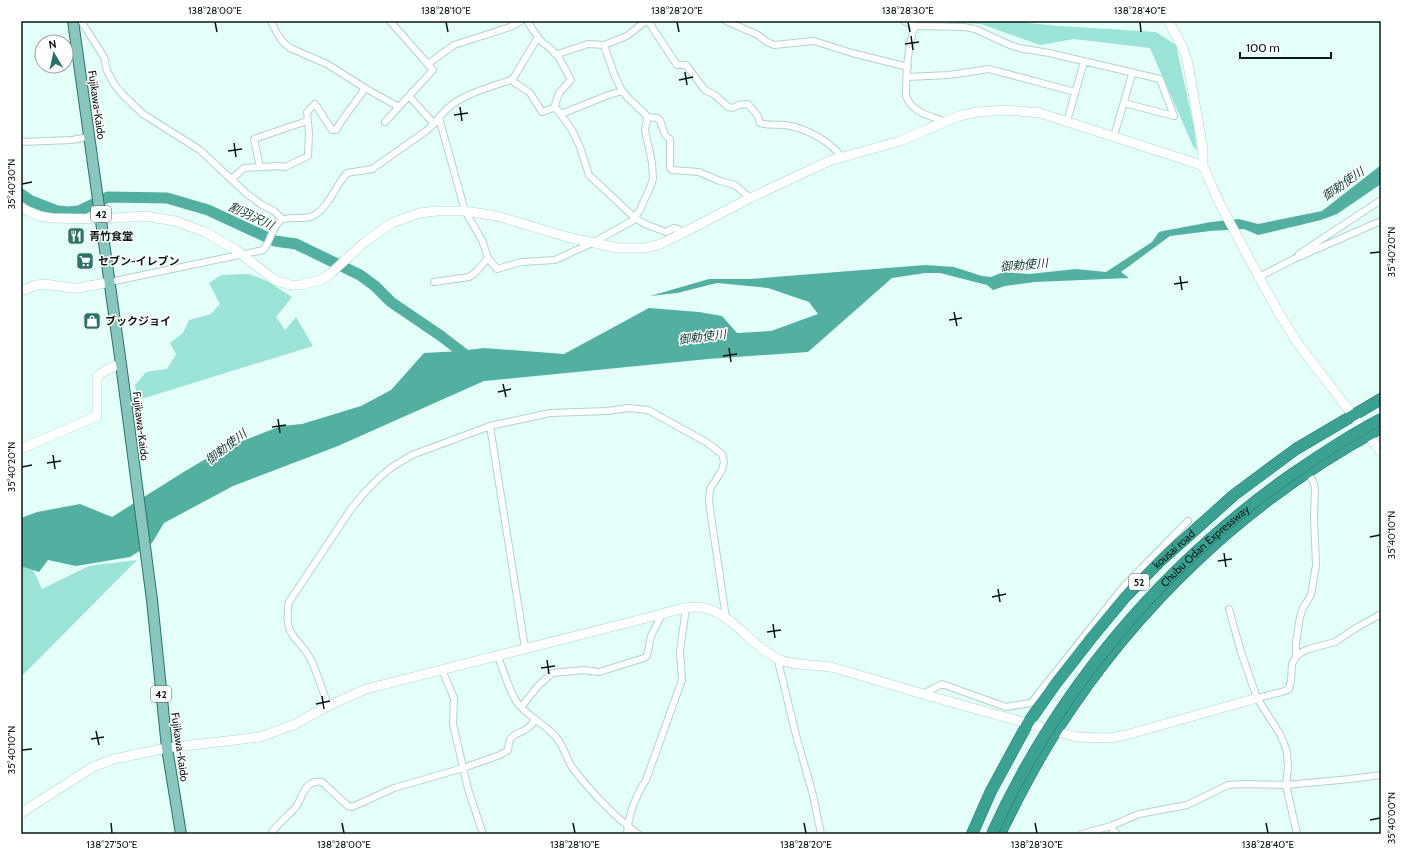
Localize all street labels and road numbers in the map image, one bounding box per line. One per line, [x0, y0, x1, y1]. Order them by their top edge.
street label: Fujikawa-Kaido [85, 70, 109, 140]
road number: 42 [91, 206, 111, 222]
street label: Fujikawa-Kaido [130, 391, 152, 461]
street label: Chubu Odan Expressway [1157, 502, 1253, 590]
street label: kousai road [1150, 526, 1198, 571]
road number: 52 [1129, 574, 1149, 590]
road number: 42 [151, 686, 171, 702]
street label: Fujikawa-Kaido [168, 712, 192, 782]

